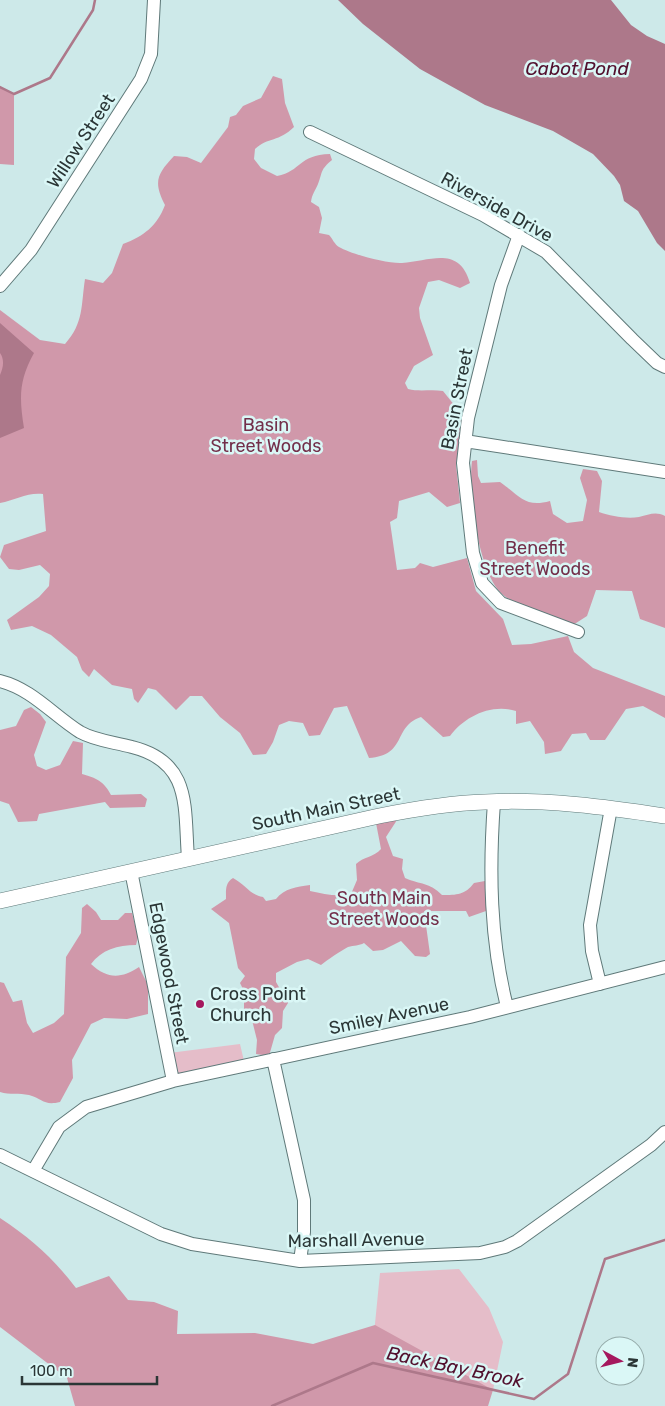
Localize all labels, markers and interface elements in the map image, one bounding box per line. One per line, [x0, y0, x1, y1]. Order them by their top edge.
water label: Cabot Pond [525, 57, 630, 80]
street label: Willow Street [42, 90, 120, 192]
street label: Riverside Drive [437, 167, 557, 247]
street label: Basin Street [436, 346, 478, 452]
park label: Basin Street Woods [211, 414, 321, 457]
park label: Benefit Street Woods [480, 537, 590, 580]
street label: South Main Street [250, 783, 402, 835]
park label: South Main Street Woods [329, 887, 439, 930]
street label: Edgewood Street [144, 900, 194, 1046]
place label: Cross Point Church [210, 983, 306, 1026]
street label: Smiley Avenue [327, 993, 451, 1039]
marker: Cross Point Church [194, 998, 206, 1010]
street label: Marshall Avenue [287, 1228, 425, 1252]
north arrow [595, 1336, 645, 1386]
water label: Back Bay Brook [385, 1341, 525, 1393]
scale bar [22, 1354, 158, 1386]
text: N [623, 1356, 641, 1369]
text: 100 m [30, 1362, 72, 1380]

